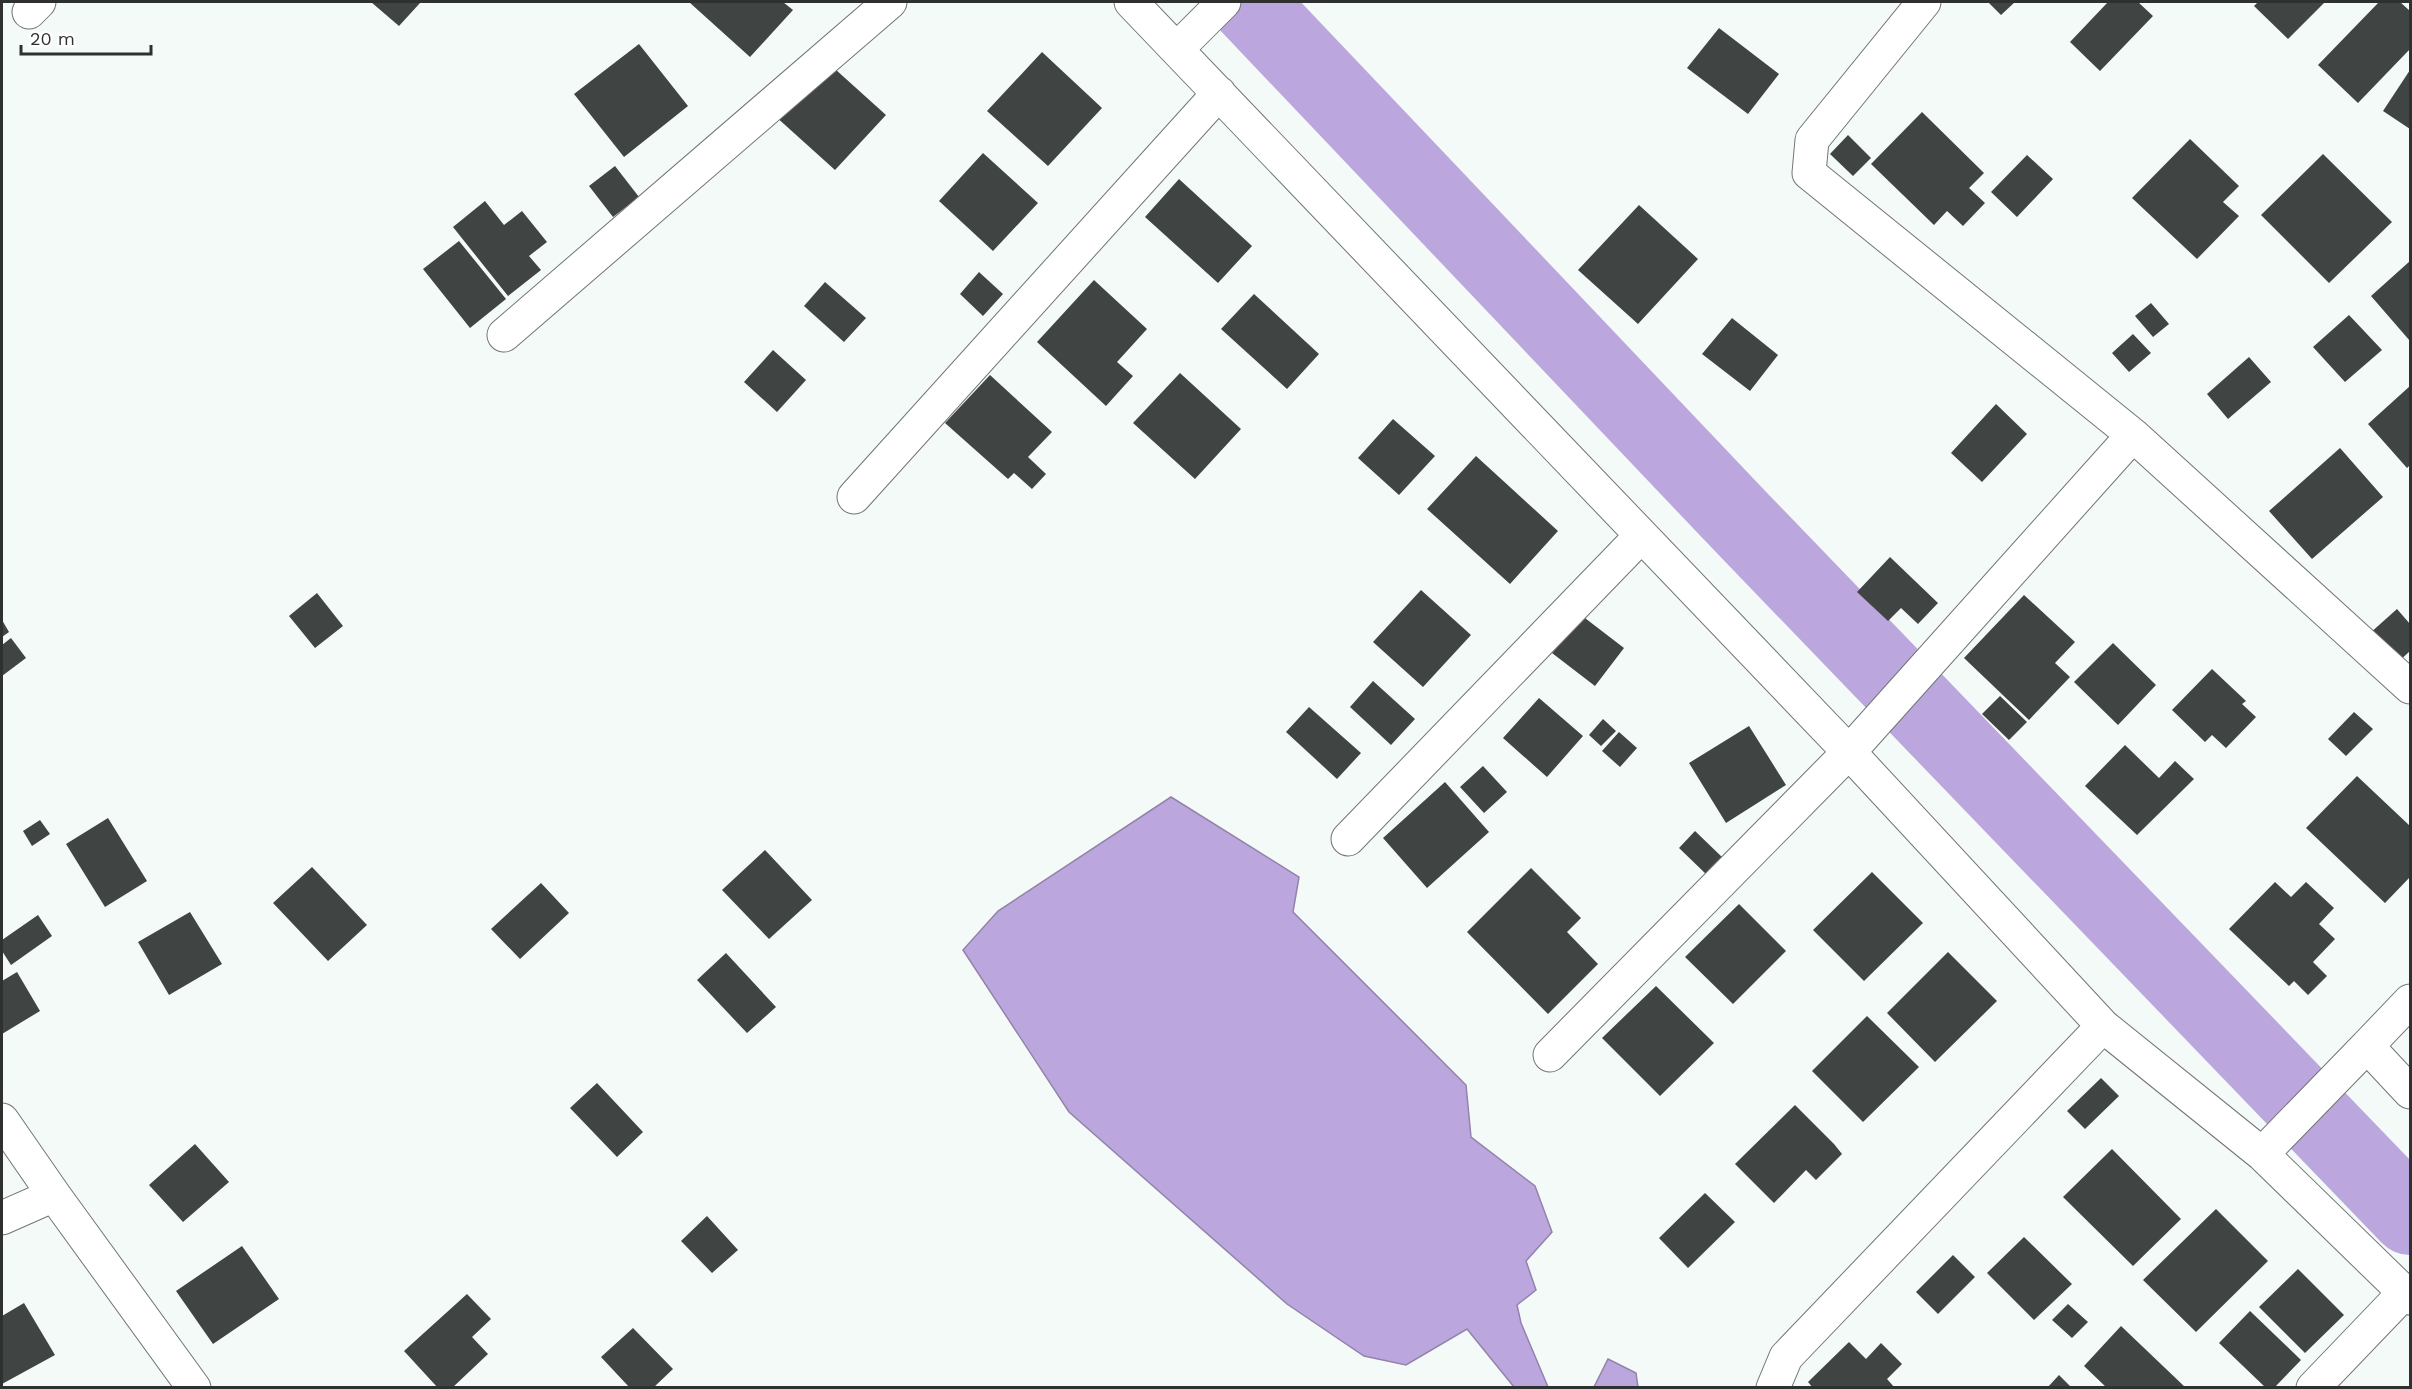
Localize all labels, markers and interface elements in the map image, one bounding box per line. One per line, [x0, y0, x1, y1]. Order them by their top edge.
scale bar [21, 18, 152, 56]
text: 20 m [30, 28, 75, 49]

